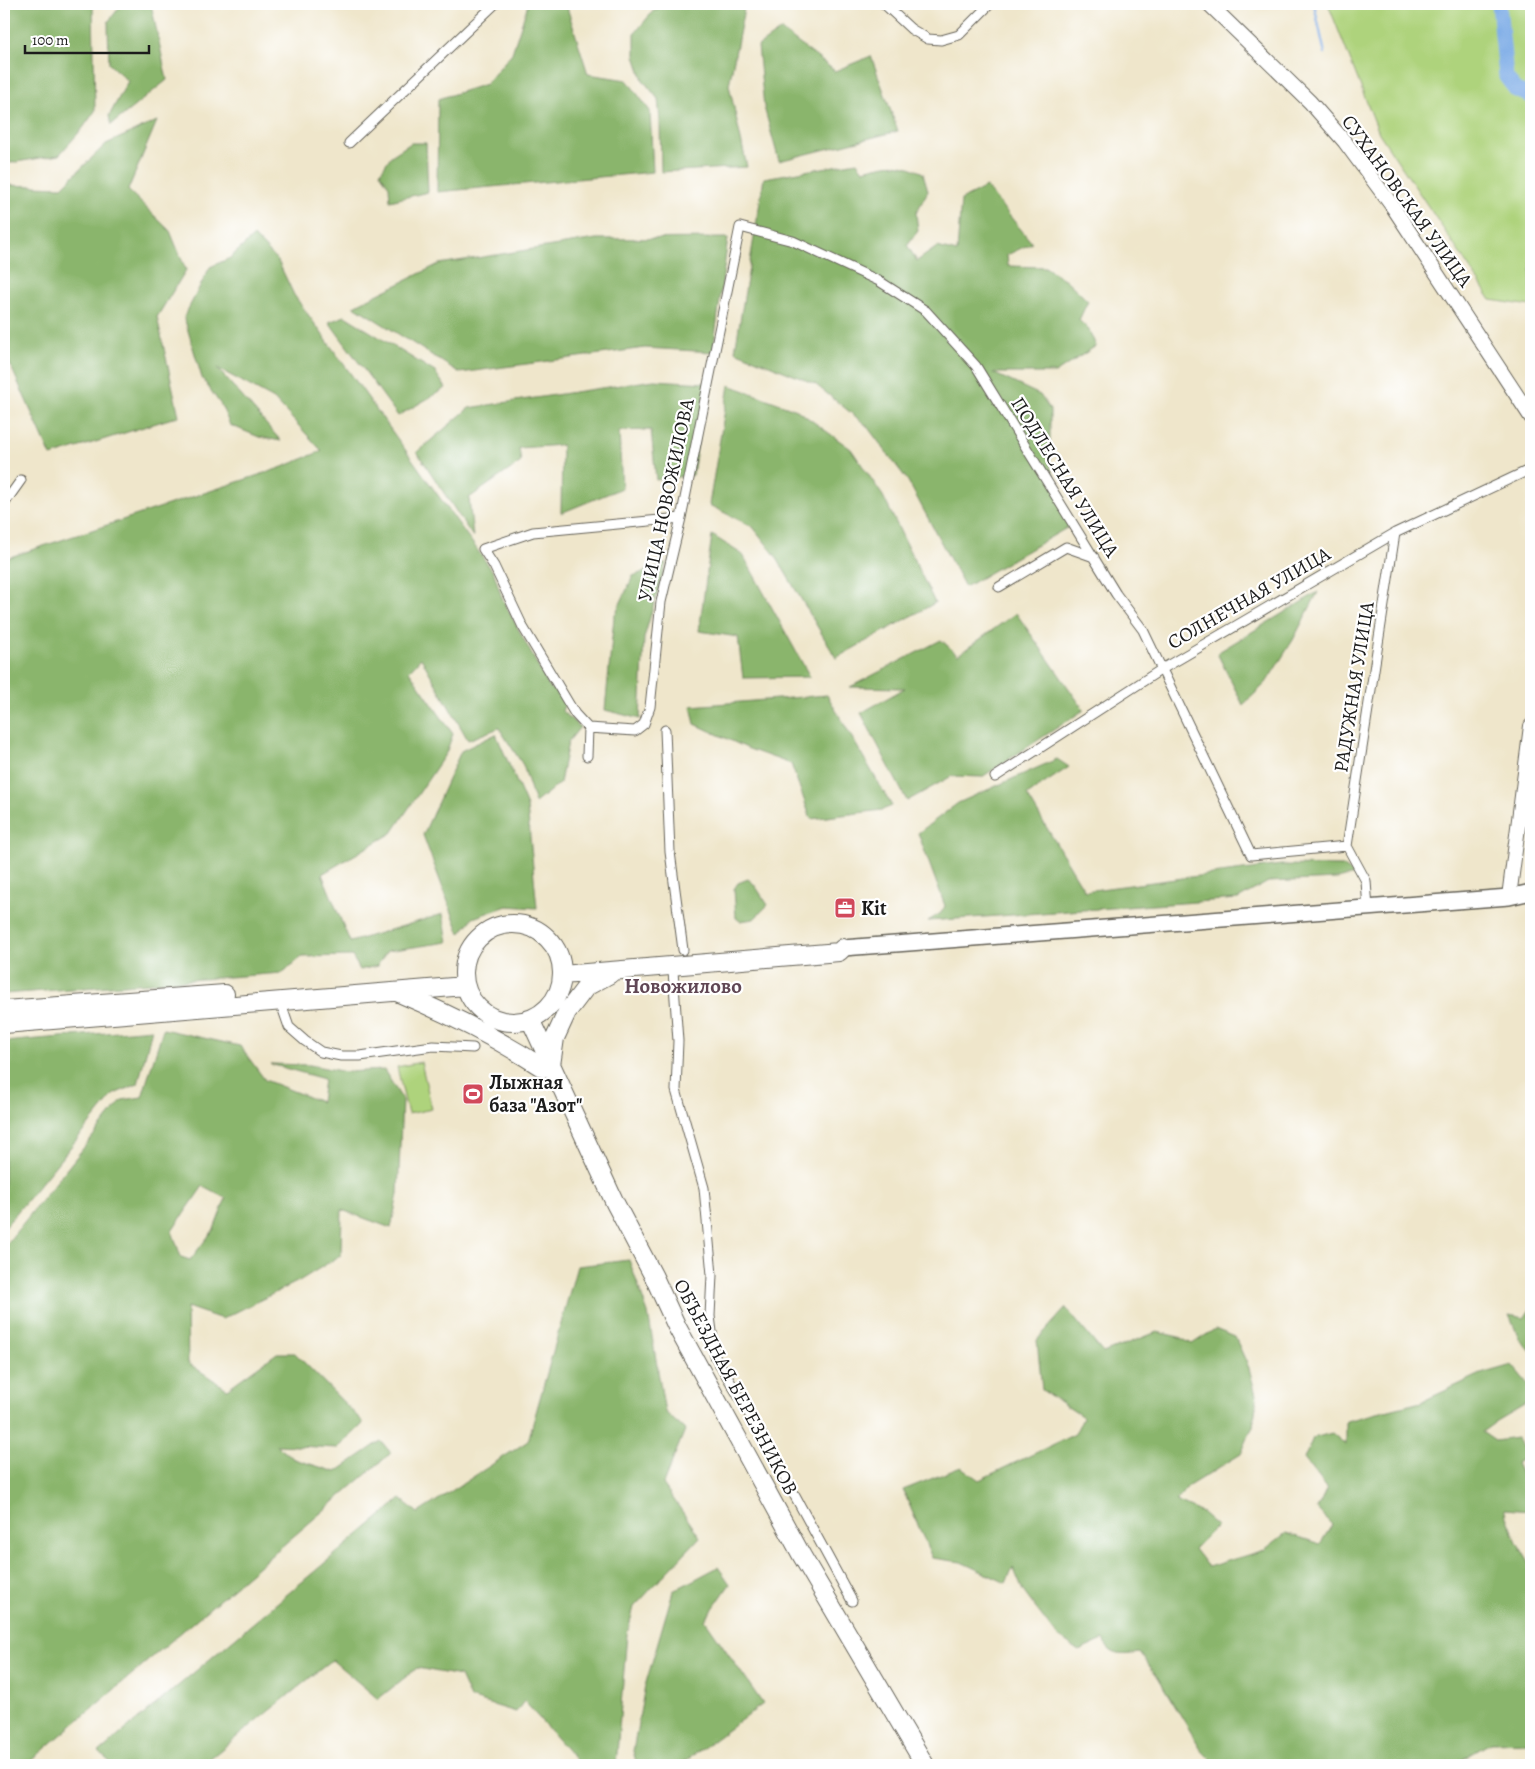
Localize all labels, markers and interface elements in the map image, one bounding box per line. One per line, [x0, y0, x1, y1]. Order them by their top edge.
scale bar [25, 22, 149, 54]
text: 100 m [32, 30, 69, 50]
street label: СУХАНОВСКАЯ УЛИЦА [1335, 109, 1479, 293]
street label: ПОДЛЕСНАЯ УЛИЦА [1005, 392, 1126, 563]
street label: УЛИЦА НОВОЖИЛОВА [631, 396, 701, 604]
street label: СОЛНЕЧНАЯ УЛИЦА [1163, 540, 1336, 656]
street label: РАДУЖНАЯ УЛИЦА [1327, 599, 1381, 774]
place label: Kit [861, 895, 887, 922]
office icon: Kit [833, 896, 857, 920]
district label: Новожилово [624, 972, 742, 1000]
place label: Лыжная база "Азот" [489, 1069, 582, 1119]
sports icon: Лыжная база "Азот" [461, 1082, 485, 1106]
street label: ОБЪЕЗДНАЯ БЕРЕЗНИКОВ [667, 1274, 805, 1500]

